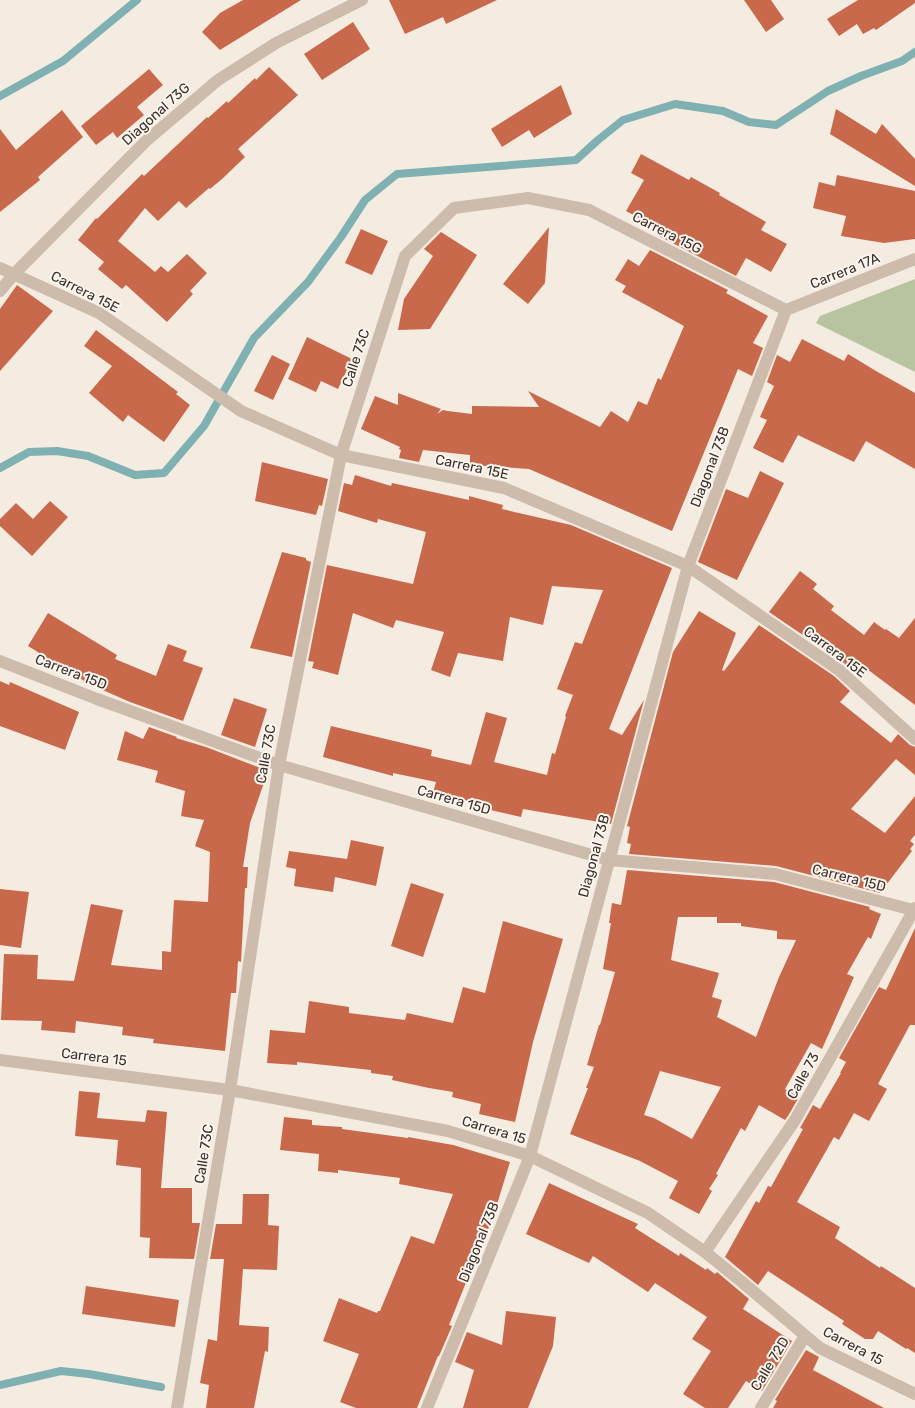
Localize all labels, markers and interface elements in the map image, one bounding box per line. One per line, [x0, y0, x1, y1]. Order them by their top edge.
street label: Diagonal 73G [119, 79, 193, 149]
street label: Carrera 15G [629, 208, 705, 258]
street label: Carrera 17A [808, 249, 883, 293]
street label: Carrera 15E [48, 268, 122, 316]
street label: Calle 73C [339, 327, 373, 389]
street label: Diagonal 73B [687, 424, 733, 510]
street label: Carrera 15E [434, 451, 510, 483]
street label: Carrera 15E [800, 623, 870, 681]
street label: Carrera 15D [33, 650, 109, 694]
street label: Calle 73C [252, 723, 280, 785]
street label: Carrera 15D [415, 781, 493, 819]
street label: Diagonal 73B [575, 813, 613, 899]
street label: Carrera 15D [810, 861, 888, 895]
street label: Carrera 15 [60, 1045, 128, 1069]
street label: Calle 73 [783, 1050, 823, 1102]
street label: Carrera 15 [460, 1112, 528, 1148]
street label: Calle 73C [191, 1123, 217, 1185]
street label: Diagonal 73B [455, 1199, 503, 1285]
street label: Carrera 15 [820, 1323, 886, 1369]
street label: Calle 72D [747, 1334, 793, 1394]

